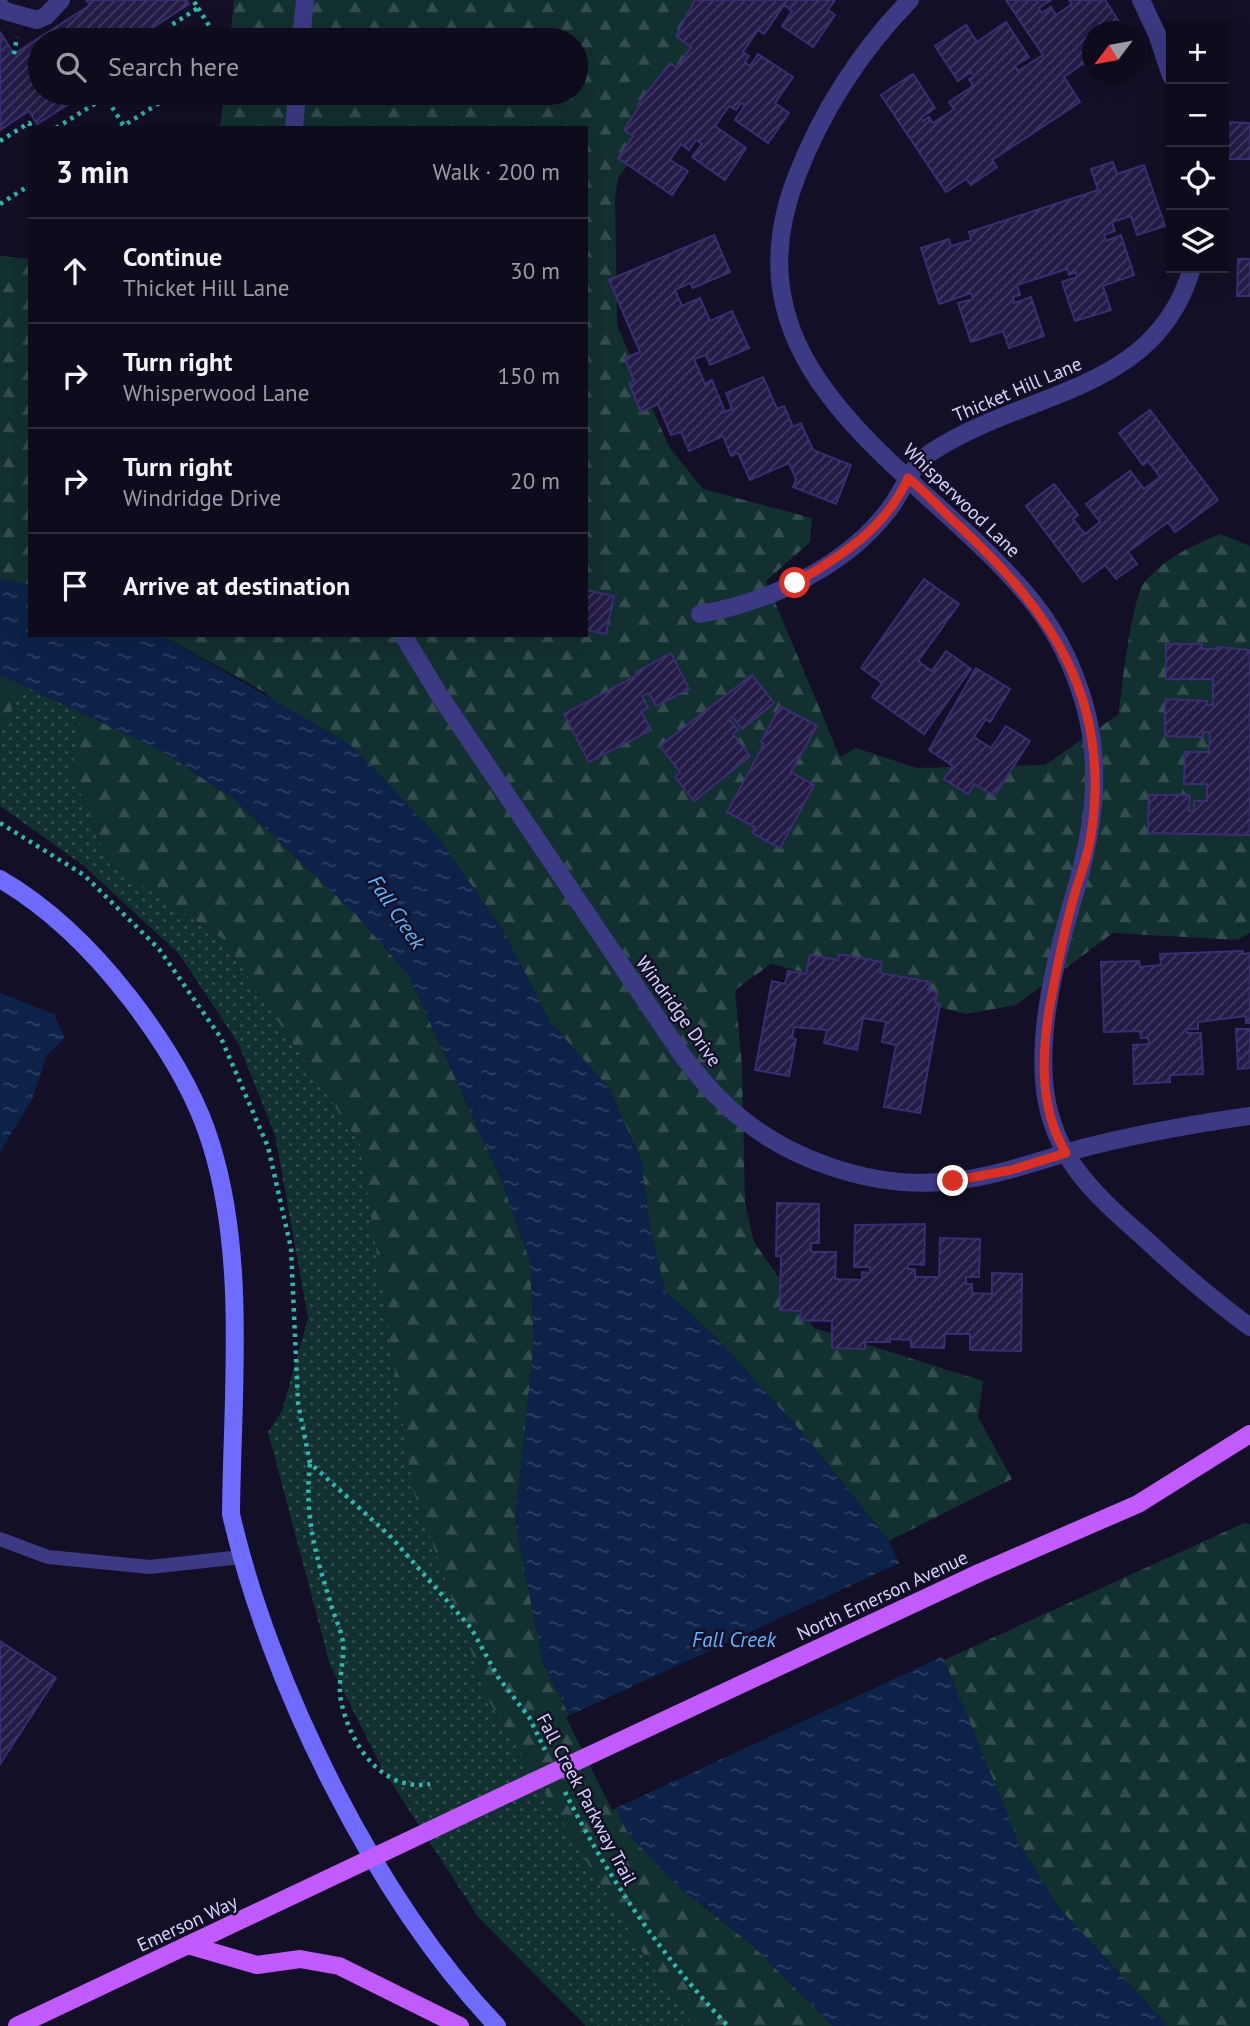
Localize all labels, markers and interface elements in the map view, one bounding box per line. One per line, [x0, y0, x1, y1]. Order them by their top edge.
north arrow [1082, 21, 1145, 84]
map controls [1166, 21, 1229, 273]
button: + [1166, 21, 1229, 84]
search box [28, 28, 588, 105]
icon: search [52, 48, 90, 86]
text: Search here [108, 50, 239, 83]
button: − [1166, 84, 1229, 147]
button: locate [1166, 147, 1229, 210]
text: 3 min [56, 152, 129, 191]
text: Walk · 200 m [433, 157, 560, 186]
button: layers [1166, 210, 1229, 273]
text: Continue [123, 240, 222, 273]
icon: ahead [56, 252, 94, 290]
text: 30 m [510, 256, 560, 285]
text: Thicket Hill Lane [123, 273, 290, 302]
text: Turn right [123, 345, 232, 378]
street label: Thicket Hill Lane [949, 351, 1085, 427]
icon: right [56, 357, 94, 395]
text: 150 m [498, 361, 560, 390]
text: Whisperwood Lane [123, 378, 309, 407]
street label: Whisperwood Lane [898, 438, 1026, 562]
text: Turn right [123, 450, 232, 483]
icon: right [56, 462, 94, 500]
text: 20 m [510, 466, 560, 495]
text: Windridge Drive [123, 483, 281, 512]
icon: arrive [56, 567, 94, 605]
route start [779, 567, 810, 598]
text: Arrive at destination [123, 569, 350, 602]
water label: Fall Creek [362, 870, 433, 956]
street label: Windridge Drive [631, 951, 727, 1071]
route end [937, 1165, 968, 1196]
street label: North Emerson Avenue [793, 1545, 971, 1645]
water label: Fall Creek [692, 1626, 778, 1653]
street label: Fall Creek Parkway Trail [532, 1709, 643, 1889]
street label: Emerson Way [133, 1889, 241, 1957]

